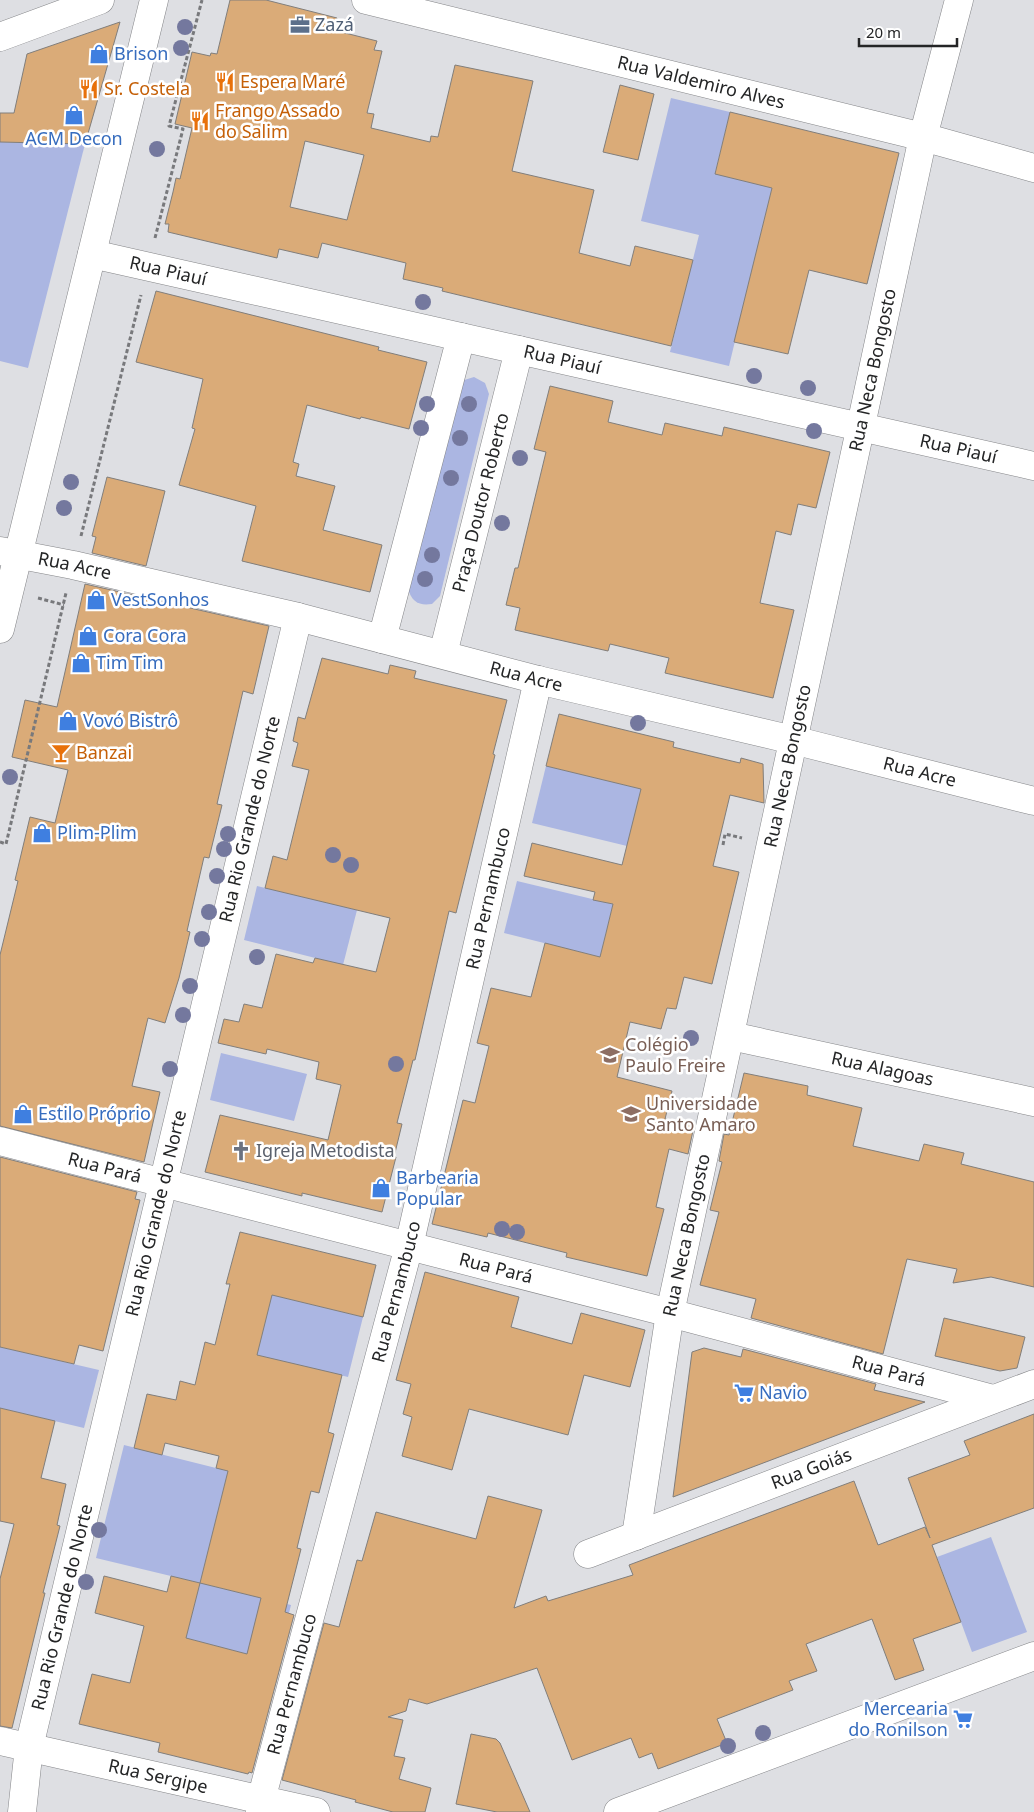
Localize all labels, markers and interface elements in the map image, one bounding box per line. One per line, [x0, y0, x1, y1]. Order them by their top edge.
place label: Zazá [315, 12, 354, 36]
office icon: Zazá [289, 14, 311, 36]
scale bar [859, 15, 956, 47]
text: 20 m [866, 22, 901, 42]
place label: Brison [114, 41, 168, 65]
shop icon: Brison [88, 43, 110, 65]
street label: Rua Valdemiro Alves [615, 49, 788, 114]
place label: Espera Maré [240, 69, 345, 93]
restaurant icon: Espera Maré [214, 71, 236, 93]
place label: Sr. Costela [104, 76, 190, 100]
restaurant icon: Sr. Costela [78, 78, 100, 100]
place label: Frango Assado do Salim [215, 98, 340, 143]
shop icon: ACM Decon [63, 104, 85, 126]
restaurant icon: Frango Assado do Salim [189, 110, 211, 132]
place label: ACM Decon [25, 126, 123, 150]
street label: Rua Piauí [127, 250, 210, 291]
street label: Rua Neca Bongosto [843, 286, 901, 454]
street label: Rua Piauí [522, 339, 604, 379]
street label: Praça Doutor Roberto [446, 410, 514, 595]
street label: Rua Piauí [918, 428, 1000, 468]
street label: Rua Acre [36, 546, 114, 584]
place label: VestSonhos [111, 587, 209, 611]
shop icon: VestSonhos [85, 589, 107, 611]
place label: Cora Cora [103, 623, 187, 647]
shop icon: Cora Cora [77, 625, 99, 647]
place label: Tim Tim [96, 650, 164, 674]
shop icon: Tim Tim [70, 652, 92, 674]
street label: Rua Acre [487, 655, 565, 696]
street label: Rua Neca Bongosto [757, 682, 816, 850]
place label: Vovó Bistrô [83, 708, 178, 732]
shop icon: Vovó Bistrô [57, 710, 79, 732]
street label: Rua Rio Grande do Norte [213, 714, 285, 925]
place label: Banzai [76, 740, 132, 764]
bar icon: Banzai [50, 742, 72, 764]
street label: Rua Acre [881, 750, 959, 792]
place label: Plim-Plim [57, 820, 137, 844]
shop icon: Plim-Plim [31, 822, 53, 844]
street label: Rua Pernambuco [459, 825, 515, 972]
place label: Colégio Paulo Freire [625, 1032, 726, 1077]
school or university icon: Colégio Paulo Freire [599, 1044, 621, 1066]
street label: Rua Alagoas [829, 1045, 936, 1091]
place label: Universidade Santo Amaro [646, 1091, 757, 1136]
place label: Estilo Próprio [38, 1101, 151, 1125]
shop icon: Estilo Próprio [12, 1103, 34, 1125]
school or university icon: Universidade Santo Amaro [620, 1103, 642, 1125]
street label: Rua Rio Grande do Norte [119, 1108, 191, 1319]
place label: Igreja Metodista [256, 1138, 395, 1162]
church icon: Igreja Metodista [230, 1140, 252, 1162]
street label: Rua Pará [65, 1146, 144, 1188]
street label: Rua Neca Bongosto [657, 1151, 715, 1319]
place label: Barbearia Popular [396, 1165, 479, 1210]
shop icon: Barbearia Popular [370, 1177, 392, 1199]
street label: Rua Pernambuco [365, 1219, 425, 1365]
street label: Rua Pará [457, 1246, 536, 1288]
street label: Rua Pará [849, 1349, 928, 1392]
place label: Navio [759, 1380, 807, 1404]
supermarket icon: Navio [733, 1382, 755, 1404]
street label: Rua Goiás [767, 1442, 855, 1494]
street label: Rua Rio Grande do Norte [25, 1502, 97, 1713]
street label: Rua Pernambuco [261, 1611, 321, 1757]
place label: Mercearia do Ronilson [848, 1696, 948, 1741]
supermarket icon: Mercearia do Ronilson [952, 1708, 974, 1730]
street label: Rua Sergipe [106, 1753, 210, 1798]

